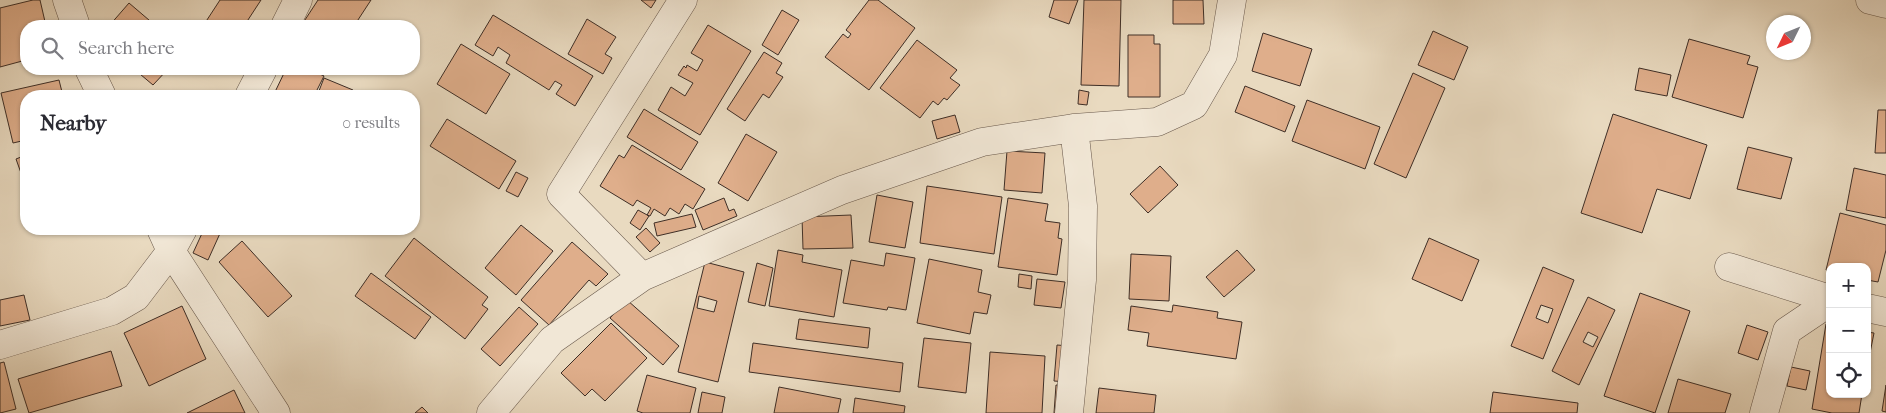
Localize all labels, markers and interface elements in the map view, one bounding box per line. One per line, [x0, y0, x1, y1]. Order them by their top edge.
north arrow [1766, 15, 1811, 60]
search box [20, 20, 420, 75]
icon: search [38, 34, 66, 62]
text: Search here [78, 37, 174, 59]
text: Nearby [40, 111, 106, 135]
text: 0 results [342, 113, 400, 132]
map controls [1826, 263, 1871, 398]
button: + [1826, 263, 1871, 308]
button: − [1826, 308, 1871, 353]
button: locate [1826, 353, 1871, 398]

